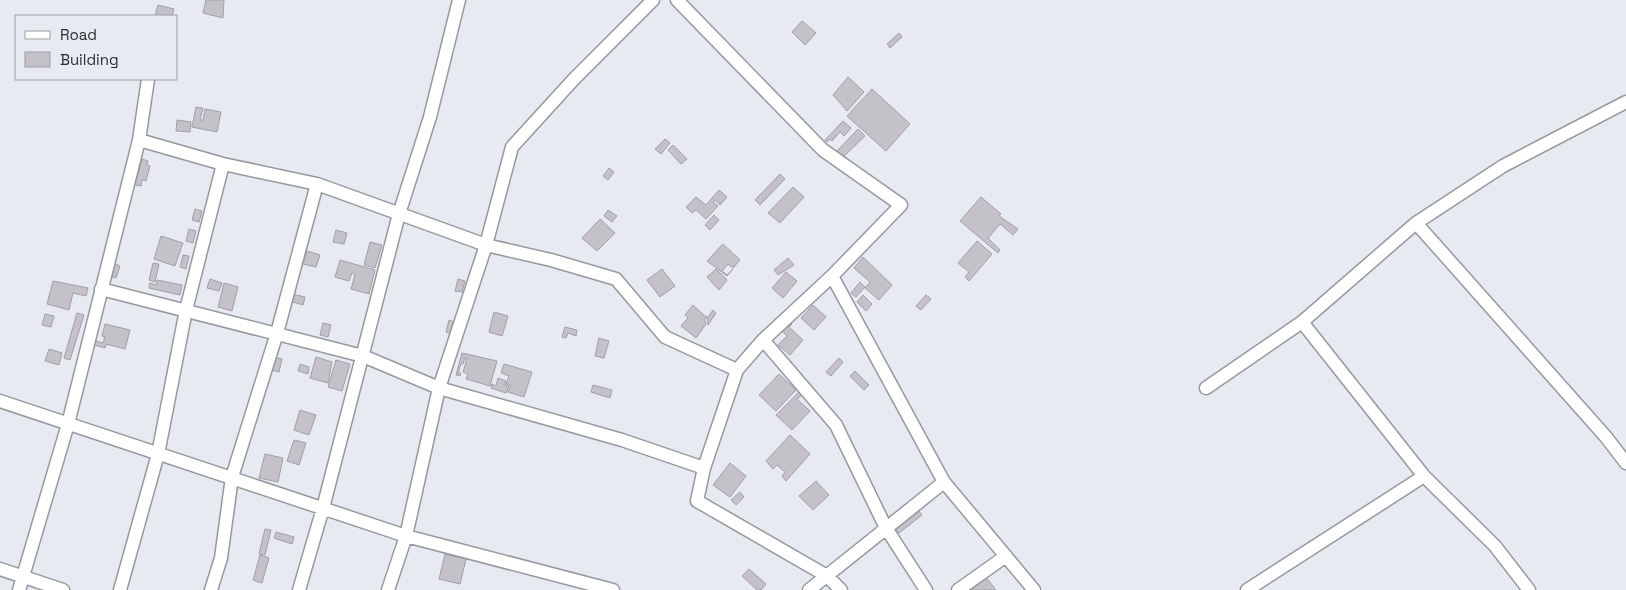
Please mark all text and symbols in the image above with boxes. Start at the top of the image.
legend [15,15,178,80]
text: Road [60,25,97,44]
text: Building [60,50,119,69]

